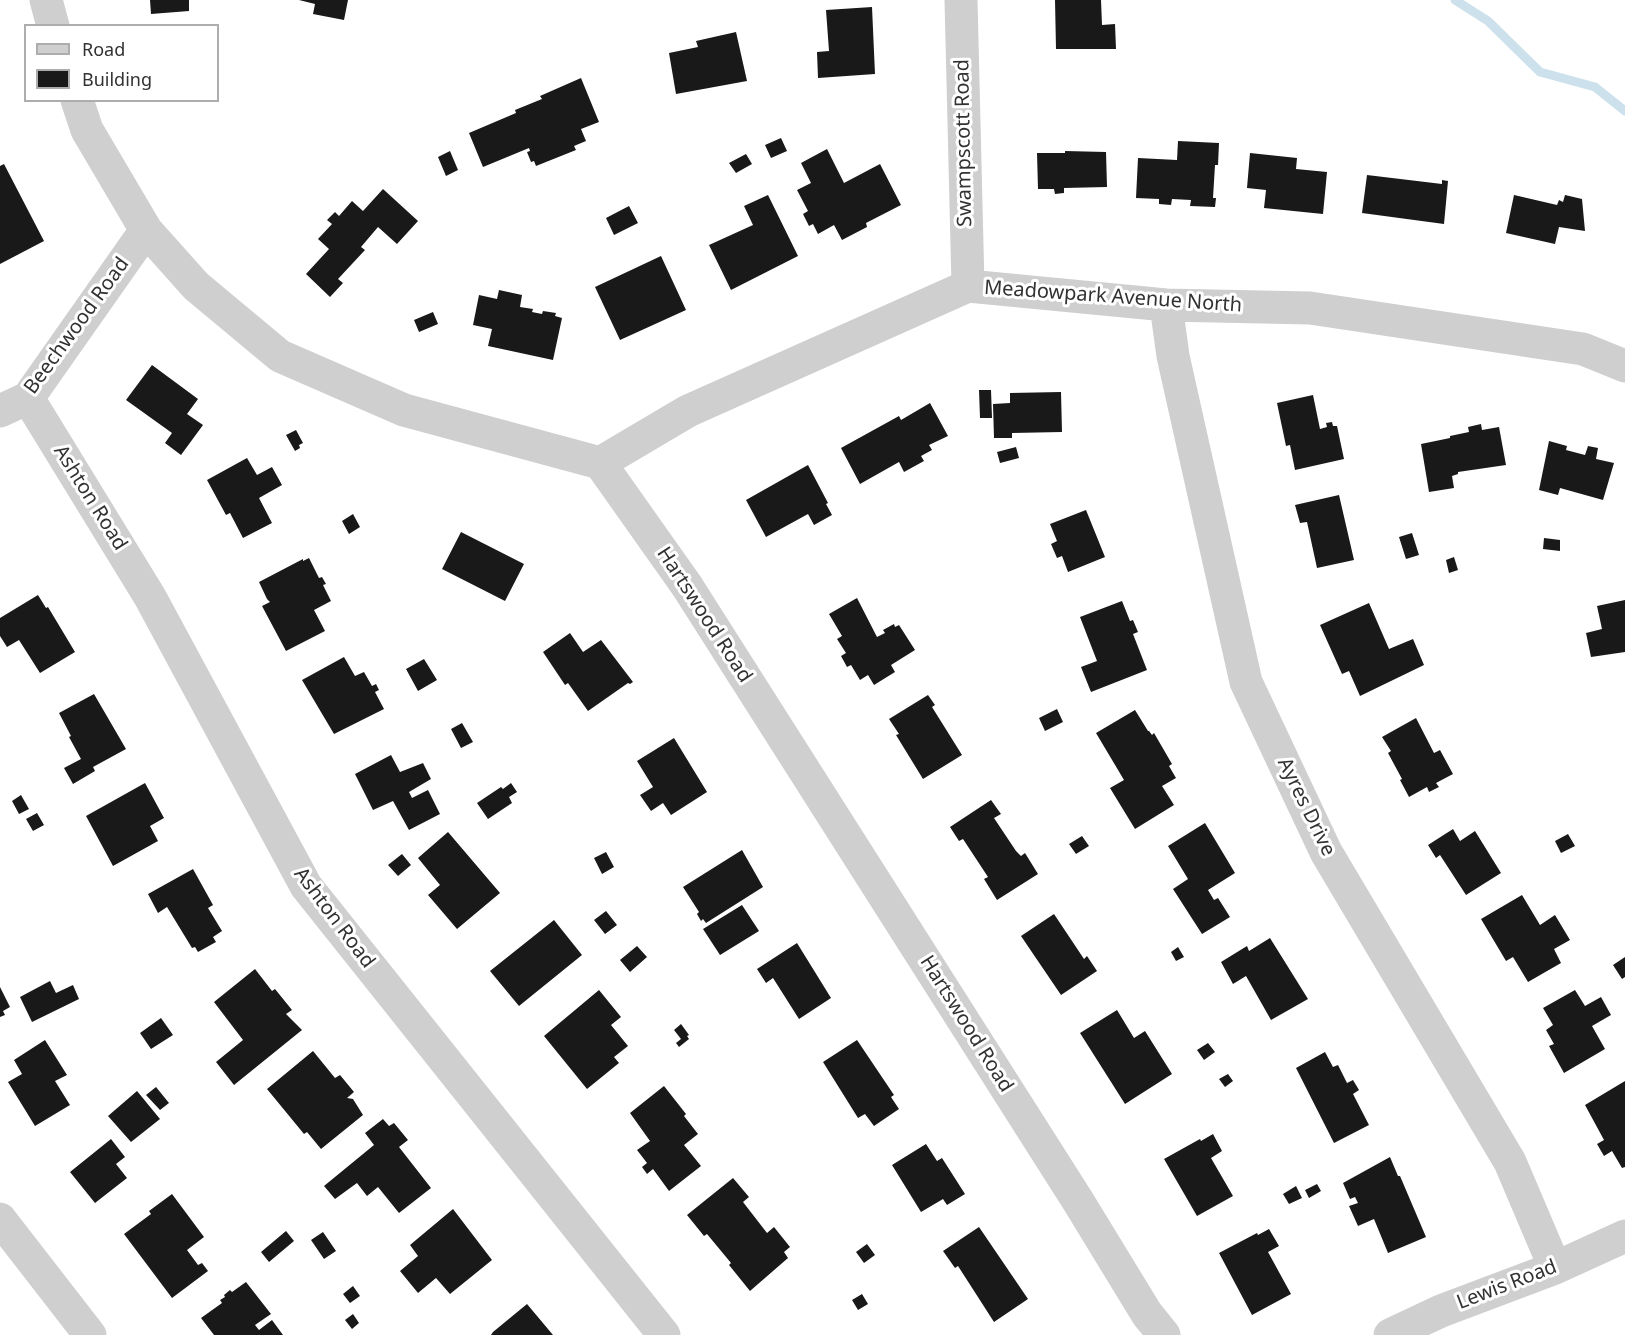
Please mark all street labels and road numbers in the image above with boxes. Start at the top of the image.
street label: Swampscott Road [951,59,977,227]
street label: Beechwood Road [19,253,135,399]
street label: Meadowpark Avenue North [983,276,1243,318]
street label: Ashton Road [48,441,132,555]
street label: Hartswood Road [651,543,757,687]
street label: Ayres Drive [1272,754,1340,860]
street label: Ashton Road [288,863,380,973]
street label: Hartswood Road [914,951,1018,1097]
street label: Lewis Road [1454,1255,1560,1315]

